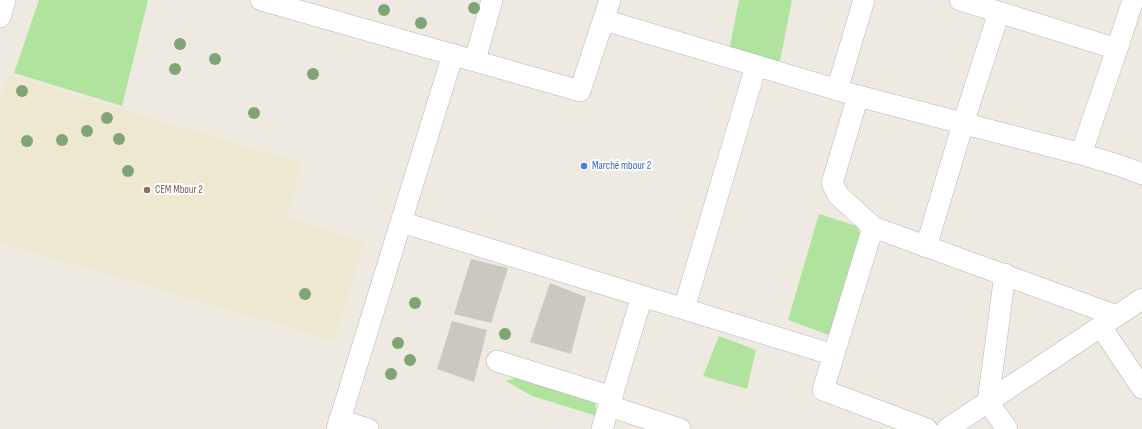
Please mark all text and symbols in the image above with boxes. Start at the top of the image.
place label: Marché mbour 2 [592,159,651,173]
marker: Marché mbour 2 [579,161,589,171]
place label: CEM Mbour 2 [155,183,203,197]
marker: CEM Mbour 2 [142,185,152,195]

